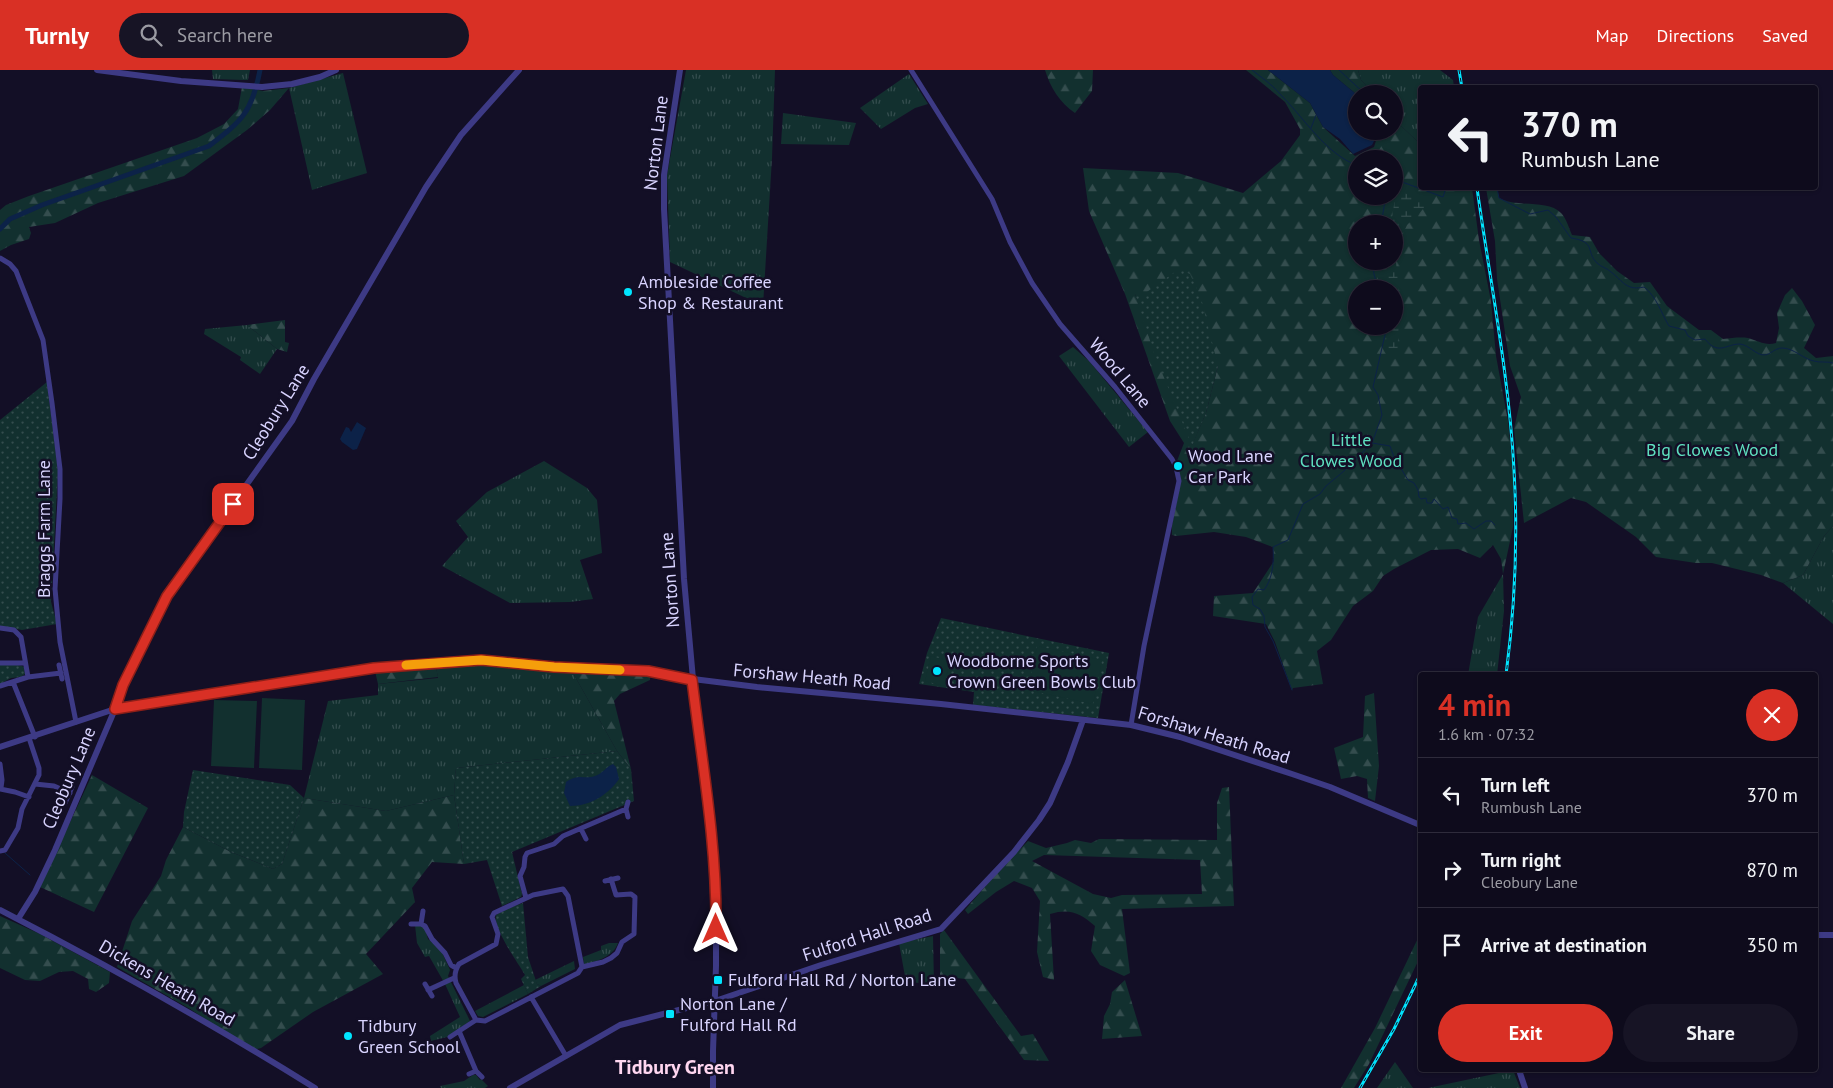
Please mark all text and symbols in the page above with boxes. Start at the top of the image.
search box [119,13,469,58]
text: Turnly [25,20,89,51]
icon: search [137,21,165,49]
text: Search here [177,23,273,47]
text: Map [1596,24,1628,47]
text: Directions [1656,24,1734,47]
text: Saved [1762,24,1808,47]
map controls [1348,85,1403,335]
button: search [1348,85,1403,140]
street label: Norton Lane [638,94,673,192]
text: 370 m [1521,101,1618,147]
icon: left [1438,105,1503,170]
text: Rumbush Lane [1521,145,1660,173]
button: layers [1348,150,1403,205]
button: + [1348,215,1403,270]
place label: Ambleside Coffee Shop & Restaurant [638,270,783,314]
button: − [1348,280,1403,335]
marker: Ambleside Coffee Shop & Restaurant [622,286,634,298]
street label: Wood Lane [1084,333,1156,413]
street label: Cleobury Lane [237,359,314,464]
park label: Little Clowes Wood [1300,428,1402,472]
park label: Big Clowes Wood [1646,438,1778,461]
place label: Wood Lane Car Park [1188,444,1273,488]
street label: Braggs Farm Lane [32,460,55,598]
marker: Wood Lane Car Park [1172,460,1184,472]
pin [212,483,254,525]
icon: arrive [219,490,247,518]
street label: Norton Lane [655,532,684,628]
place label: Woodborne Sports Crown Green Bowls Club [947,649,1136,693]
street label: Forshaw Heath Road [732,658,892,695]
marker: Woodborne Sports Crown Green Bowls Club [931,665,943,677]
text: 4 min [1438,685,1511,724]
button: close [1746,689,1798,741]
street label: Forshaw Heath Road [1135,700,1293,769]
street label: Cleobury Lane [37,723,100,833]
text: 1.6 km · 07:32 [1438,724,1535,744]
text: Turn left [1481,773,1550,797]
icon: left [1438,781,1466,809]
text: 370 m [1746,783,1798,807]
text: Rumbush Lane [1481,797,1582,817]
text: Turn right [1481,848,1561,872]
icon: right [1438,856,1466,884]
text: 870 m [1746,858,1798,882]
text: Cleobury Lane [1481,872,1578,892]
position arrow [689,902,741,954]
street label: Fulford Hall Road [799,903,934,966]
icon: arrive [1438,931,1466,959]
text: Arrive at destination [1481,933,1647,957]
text: 350 m [1746,933,1798,957]
street label: Dickens Heath Road [95,934,239,1031]
place label: Fulford Hall Rd / Norton Lane [728,968,956,991]
marker: Fulford Hall Rd / Norton Lane [712,974,724,986]
place label: Norton Lane / Fulford Hall Rd [680,992,797,1036]
button: Exit [1438,1004,1613,1062]
button: Share [1623,1004,1798,1062]
marker: Norton Lane / Fulford Hall Rd [664,1008,676,1020]
place label: Tidbury Green School [358,1014,461,1058]
marker: Tidbury Green School [342,1030,354,1042]
district label: Tidbury Green [615,1054,735,1080]

